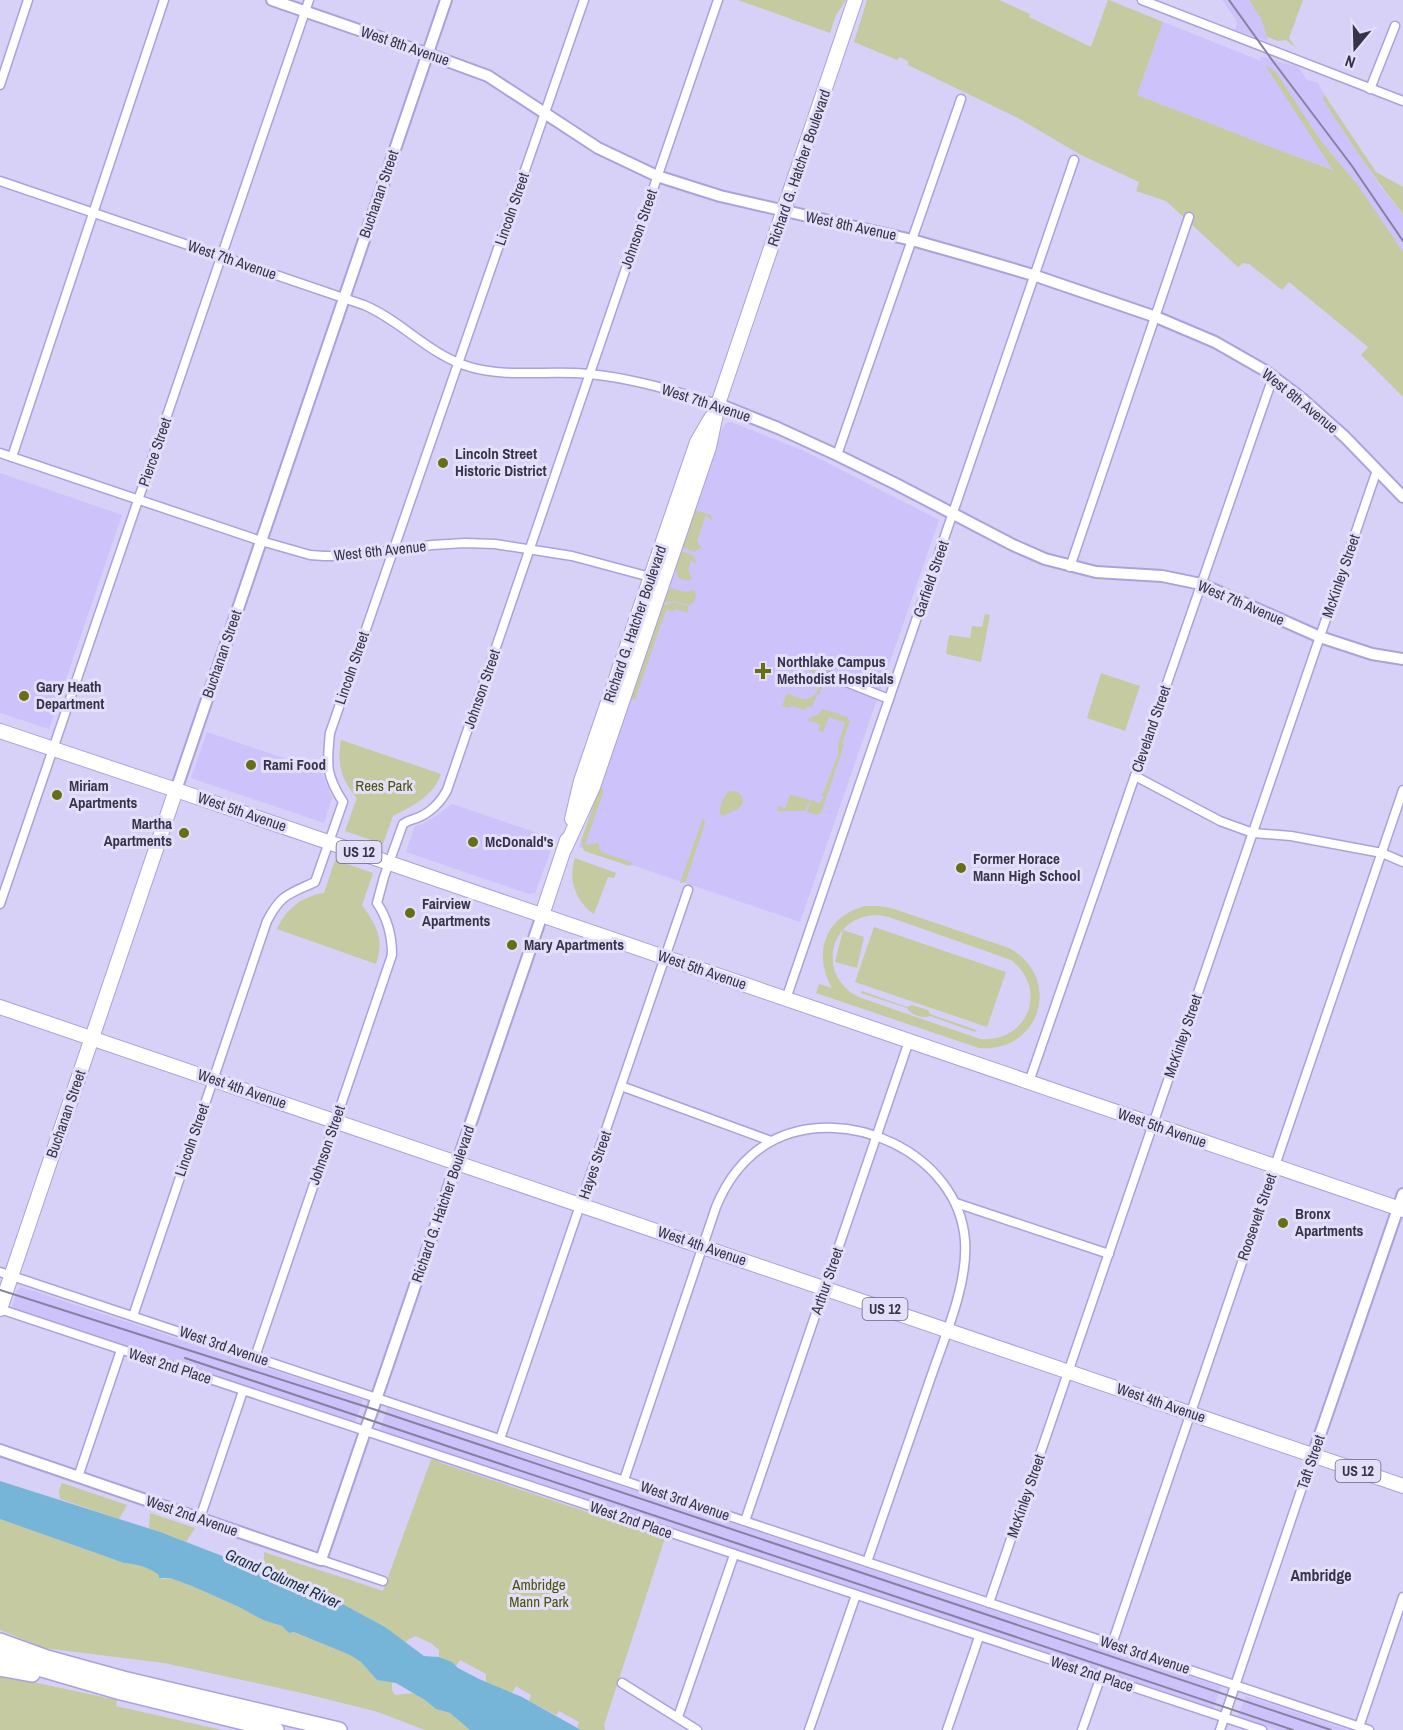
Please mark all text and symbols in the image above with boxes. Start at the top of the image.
north arrow [1325,18,1385,78]
street label: West 8th Avenue [358,21,452,71]
text: N [1342,50,1358,74]
street label: Richard G. Hatcher Boulevard [762,87,835,249]
street label: Buchanan Street [354,147,404,241]
street label: Lincoln Street [489,169,534,248]
street label: Johnson Street [615,186,662,271]
street label: West 8th Avenue [804,206,899,245]
street label: West 7th Avenue [185,235,279,285]
street label: West 8th Avenue [1258,363,1343,438]
street label: West 7th Avenue [659,378,754,427]
street label: Pierce Street [133,414,176,489]
place label: Lincoln Street Historic District [455,443,547,481]
marker: Lincoln Street Historic District [436,456,450,470]
street label: McKinley Street [1316,531,1365,620]
street label: West 6th Avenue [333,535,427,566]
street label: Garfield Street [908,537,954,620]
street label: Richard G. Hatcher Boulevard [598,543,671,705]
street label: West 7th Avenue [1194,575,1288,630]
street label: Buchanan Street [197,607,247,701]
street label: Lincoln Street [329,628,374,707]
street label: Johnson Street [458,646,505,731]
place label: Northlake Campus Methodist Hospitals [777,651,894,689]
marker: Northlake Campus Methodist Hospitals [754,662,772,680]
place label: Gary Heath Department [36,676,104,714]
street label: Cleveland Street [1126,682,1175,775]
marker: Gary Heath Department [17,689,31,703]
place label: Rami Food [263,754,326,775]
marker: Rami Food [244,758,258,772]
place label: Miriam Apartments [69,775,138,813]
park label: Rees Park [355,775,414,796]
street label: West 5th Avenue [195,787,289,837]
marker: Miriam Apartments [50,788,64,802]
place label: Martha Apartments [104,813,172,851]
marker: Martha Apartments [177,826,191,840]
place label: McDonald's [485,831,554,852]
marker: McDonald's [466,835,480,849]
road number: US 12 [336,841,382,863]
place label: Former Horace Mann High School [973,848,1080,886]
marker: Former Horace Mann High School [954,861,968,875]
place label: Fairview Apartments [422,893,491,931]
marker: Fairview Apartments [403,906,417,920]
place label: Mary Apartments [524,934,624,955]
marker: Mary Apartments [505,938,519,952]
street label: West 5th Avenue [655,945,749,995]
street label: McKinley Street [1158,991,1207,1080]
street label: West 4th Avenue [195,1064,289,1114]
street label: Buchanan Street [41,1067,91,1161]
street label: Lincoln Street [169,1100,214,1179]
street label: Johnson Street [303,1102,350,1187]
street label: West 5th Avenue [1115,1103,1209,1153]
street label: Richard G. Hatcher Boulevard [406,1123,479,1285]
street label: Hayes Street [573,1127,616,1202]
street label: Roosevelt Street [1232,1170,1281,1263]
place label: Bronx Apartments [1295,1203,1364,1241]
marker: Bronx Apartments [1276,1216,1290,1230]
street label: West 4th Avenue [655,1221,749,1271]
street label: Arthur Street [805,1244,848,1318]
road number: US 12 [862,1298,908,1320]
street label: West 3rd Avenue [177,1320,272,1371]
street label: West 2nd Place [126,1342,214,1389]
street label: West 4th Avenue [1114,1378,1208,1428]
street label: Taft Street [1291,1431,1330,1492]
street label: McKinley Street [1001,1451,1050,1540]
road number: US 12 [1336,1460,1380,1482]
street label: West 3rd Avenue [638,1475,733,1526]
street label: West 2nd Avenue [143,1490,241,1541]
street label: West 2nd Place [587,1496,675,1543]
water label: Grand Calumet River [222,1543,345,1614]
district label: Ambridge [1290,1564,1352,1586]
park label: Ambridge Mann Park [509,1574,570,1612]
street label: West 3rd Avenue [1098,1630,1193,1679]
street label: West 2nd Place [1048,1650,1136,1697]

